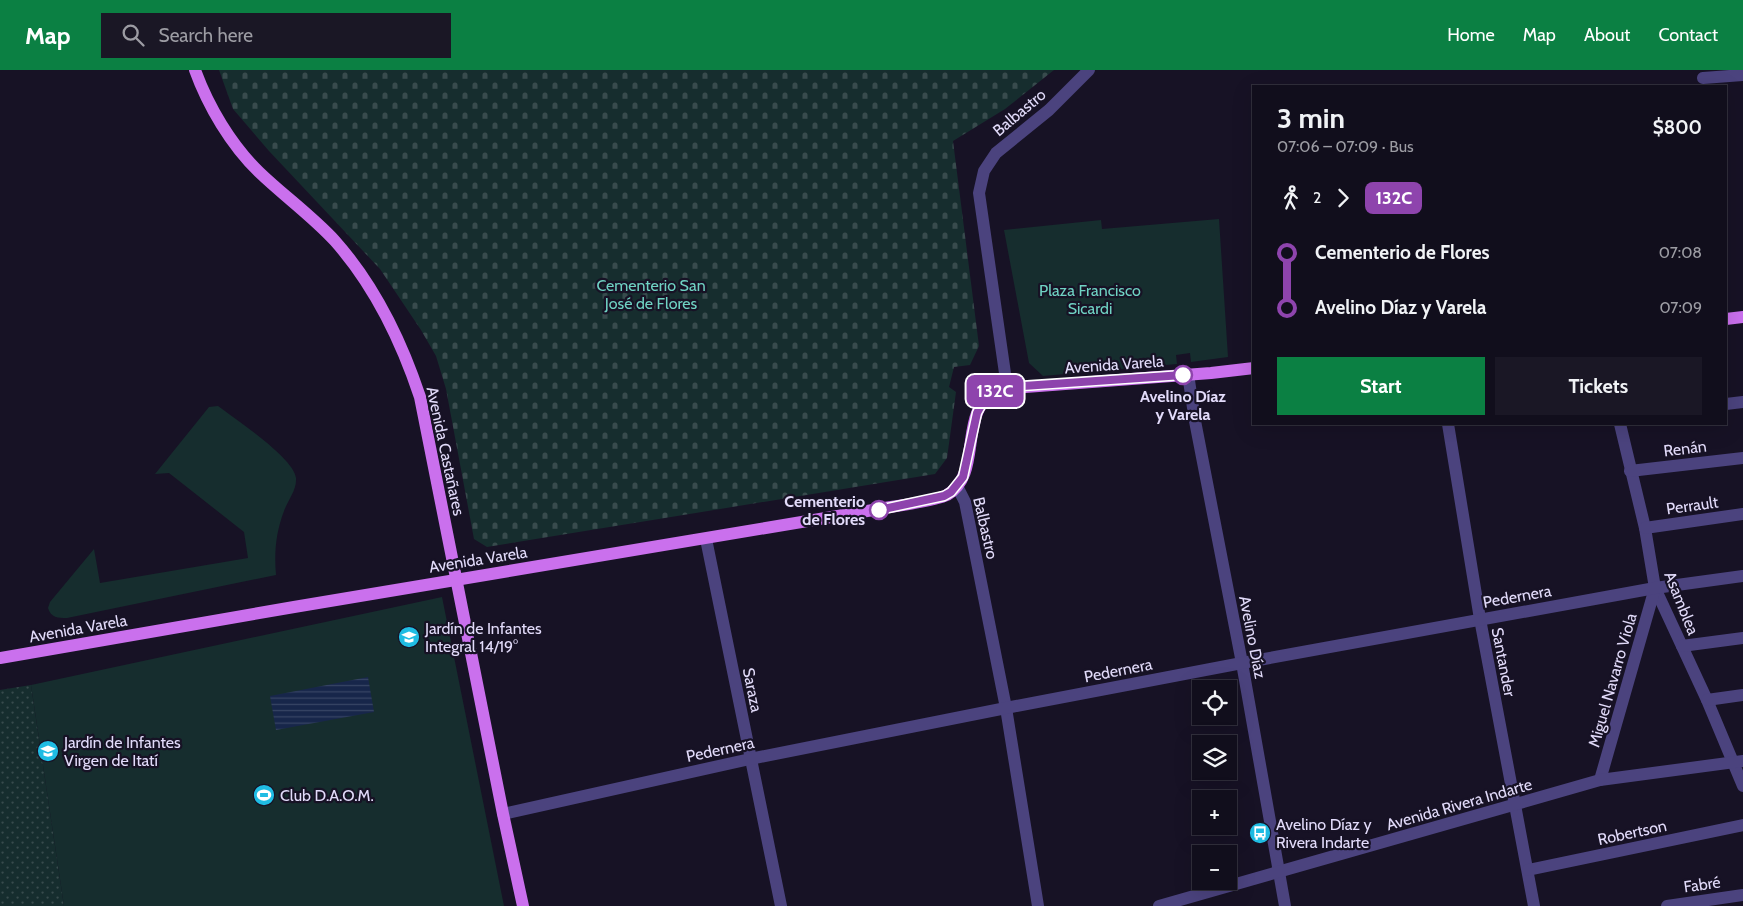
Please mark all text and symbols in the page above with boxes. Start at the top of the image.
search box [101,13,451,58]
text: Map [25,21,71,50]
icon: search [119,21,147,49]
text: Search here [159,24,253,47]
text: Home [1447,24,1495,46]
text: Map [1523,24,1556,46]
text: About [1584,24,1630,46]
text: Contact [1658,24,1718,46]
street label: Balbastro [989,85,1050,140]
text: 3 min [1277,101,1345,135]
text: $800 [1653,116,1702,139]
text: 07:06 – 07:09 · Bus [1277,137,1414,156]
icon: walk [1277,184,1305,212]
icon: forward [1329,184,1357,212]
text: 132C [1375,187,1412,209]
text: 2 [1313,188,1321,207]
text: Cementerio de Flores [1315,241,1490,264]
text: 07:08 [1659,243,1702,262]
park label: Cementerio San José de Flores [596,276,706,313]
park label: Plaza Francisco Sicardi [1039,281,1141,318]
text: Avelino Díaz y Varela [1315,296,1486,319]
text: 07:09 [1659,298,1702,317]
street label: Avenida Varela [1064,352,1164,377]
button: Start [1277,357,1485,415]
button: Tickets [1495,357,1702,415]
marker: Avelino Díaz y Varela [1173,365,1193,385]
line badge: 132C [960,375,1030,407]
text: 132C [977,380,1013,402]
street label: Avenida Castañares [423,385,469,518]
place label: Avelino Díaz y Varela [1140,387,1226,424]
street label: Renán [1663,436,1708,461]
place label: Cementerio de Flores [784,492,865,529]
street label: Perrault [1665,492,1720,519]
street label: Balbastro [969,495,1002,561]
marker: Cementerio de Flores [869,500,889,520]
street label: Avenida Varela [428,542,529,577]
street label: Asamblea [1660,569,1703,638]
street label: Pedernera [1481,581,1553,612]
street label: Avelino Díaz [1235,594,1270,681]
street label: Avenida Varela [28,610,129,646]
street label: Miguel Navarro Viola [1584,611,1641,749]
place label: Jardín de Infantes Integral 14/19° [424,619,542,656]
school or university icon: Jardín de Infantes Integral 14/19° [397,625,421,649]
street label: Santander [1488,626,1520,699]
street label: Pedernera [1082,655,1154,686]
street label: Saraza [739,666,766,714]
map controls [1192,680,1237,890]
button: locate [1192,680,1237,725]
place label: Jardín de Infantes Virgen de Itatí [63,733,181,770]
street label: Pedernera [684,733,756,766]
button: layers [1192,735,1237,780]
school or university icon: Jardín de Infantes Virgen de Itatí [36,739,60,763]
street label: Avenida Rivera Indarte [1384,775,1534,834]
sports icon: Club D.A.O.M. [252,783,276,807]
place label: Club D.A.O.M. [280,786,374,805]
button: + [1192,790,1237,835]
place label: Avelino Díaz y Rivera Indarte [1276,815,1372,852]
street label: Robertson [1596,816,1668,849]
bus stop icon: Avelino Díaz y Rivera Indarte [1248,821,1272,845]
button: − [1192,845,1237,890]
street label: Fabré [1682,873,1722,896]

